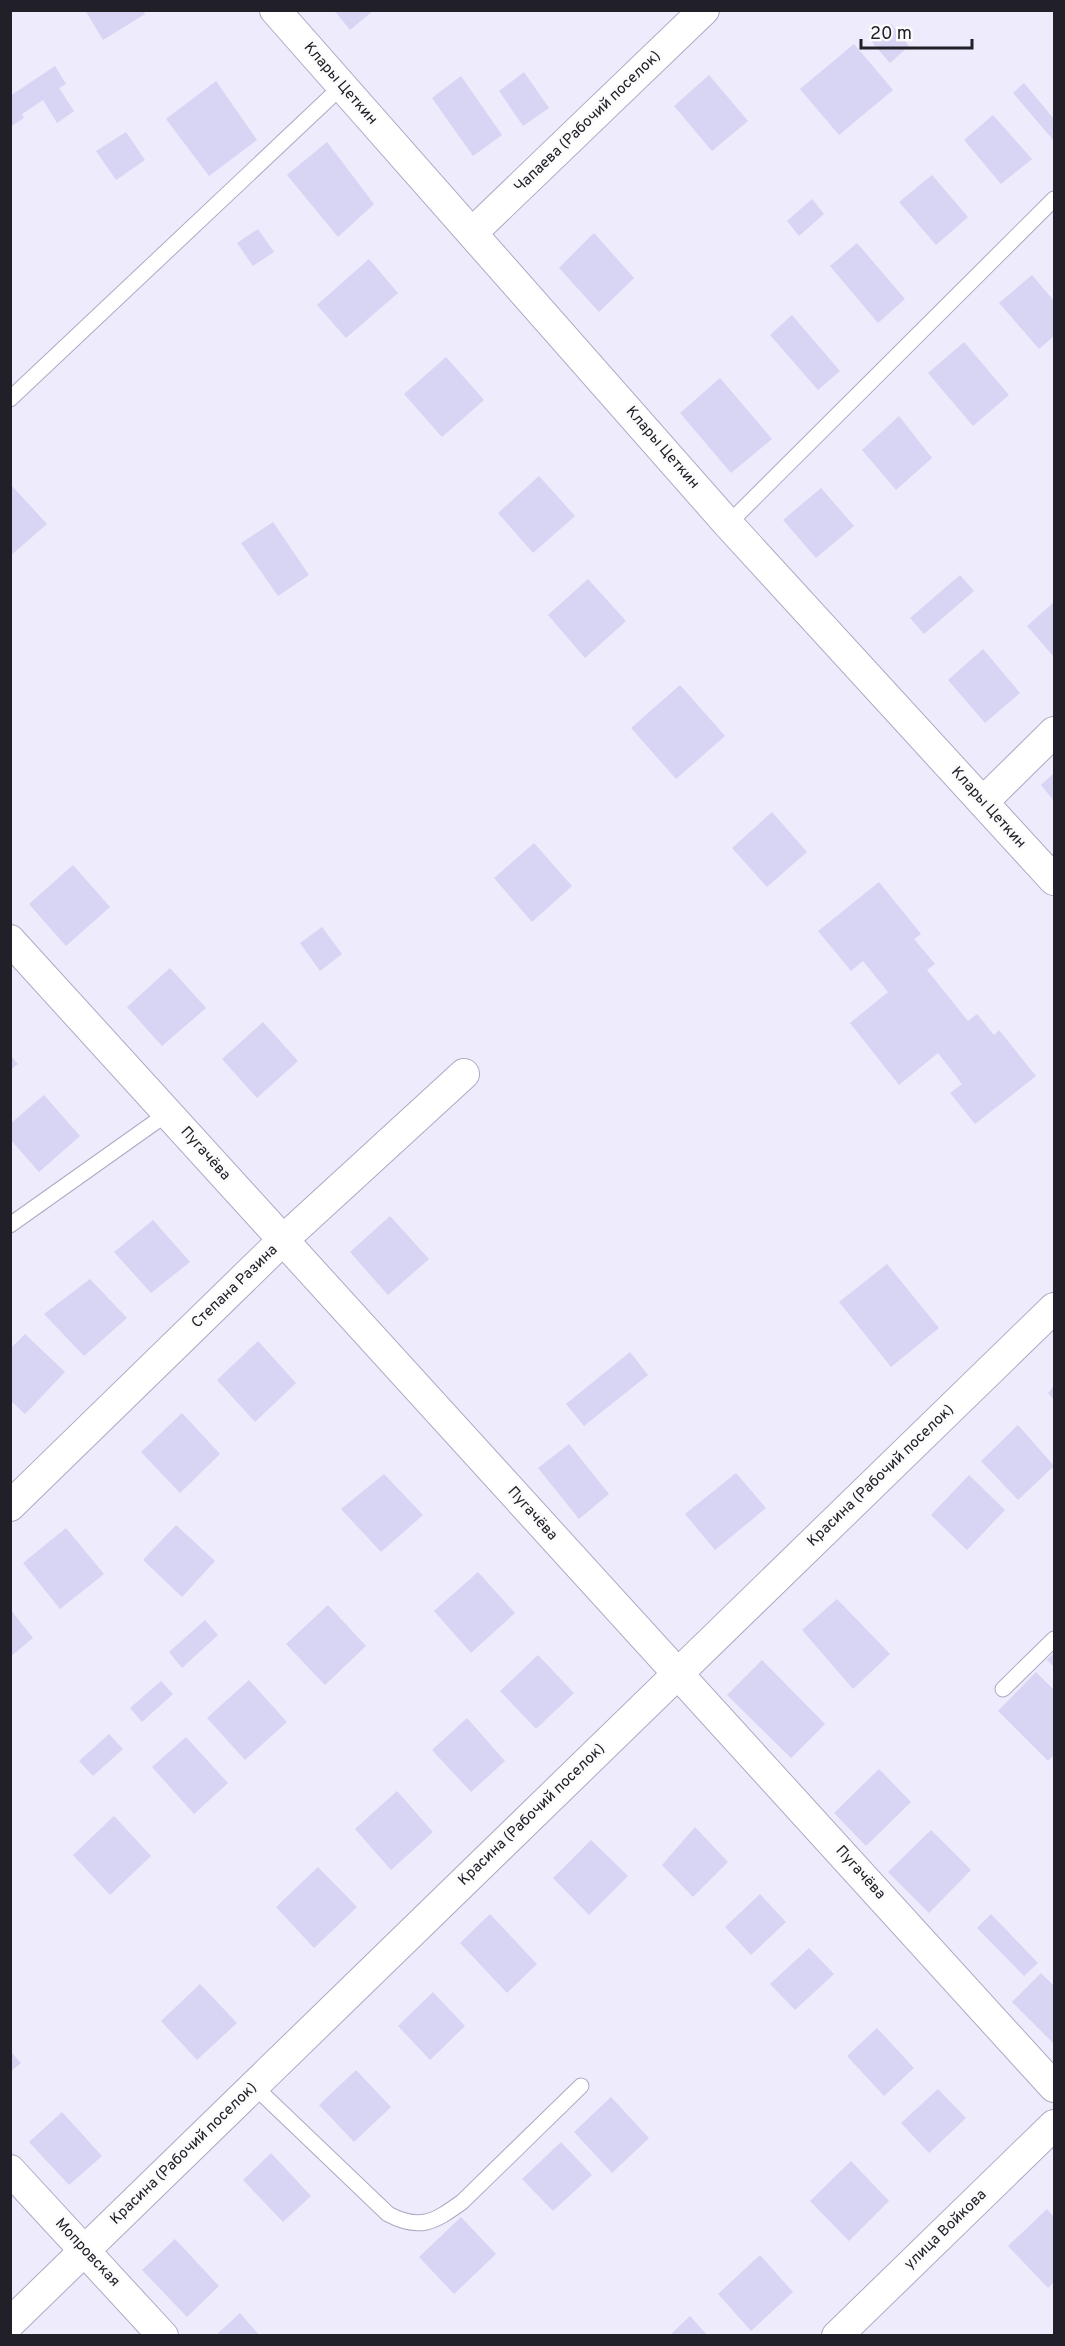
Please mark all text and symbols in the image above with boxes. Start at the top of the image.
scale bar [861,12,972,50]
text: 20 m [870,23,912,46]
street label: Клары Цеткин [299,39,381,129]
street label: Чапаева (Рабочий поселок) [511,47,665,197]
street label: Клары Цеткин [621,403,703,493]
street label: Клары Цеткин [946,763,1030,853]
street label: Пугачёва [176,1123,234,1185]
street label: Степана Разина [188,1241,282,1333]
street label: Красина (Рабочий поселок) [804,1401,958,1551]
street label: Пугачёва [503,1483,561,1545]
street label: Красина (Рабочий поселок) [455,1740,609,1890]
street label: Пугачёва [831,1842,889,1904]
street label: Красина (Рабочий поселок) [107,2079,261,2229]
street label: улица Войкова [901,2186,991,2274]
street label: Мопровская [50,2215,124,2291]

